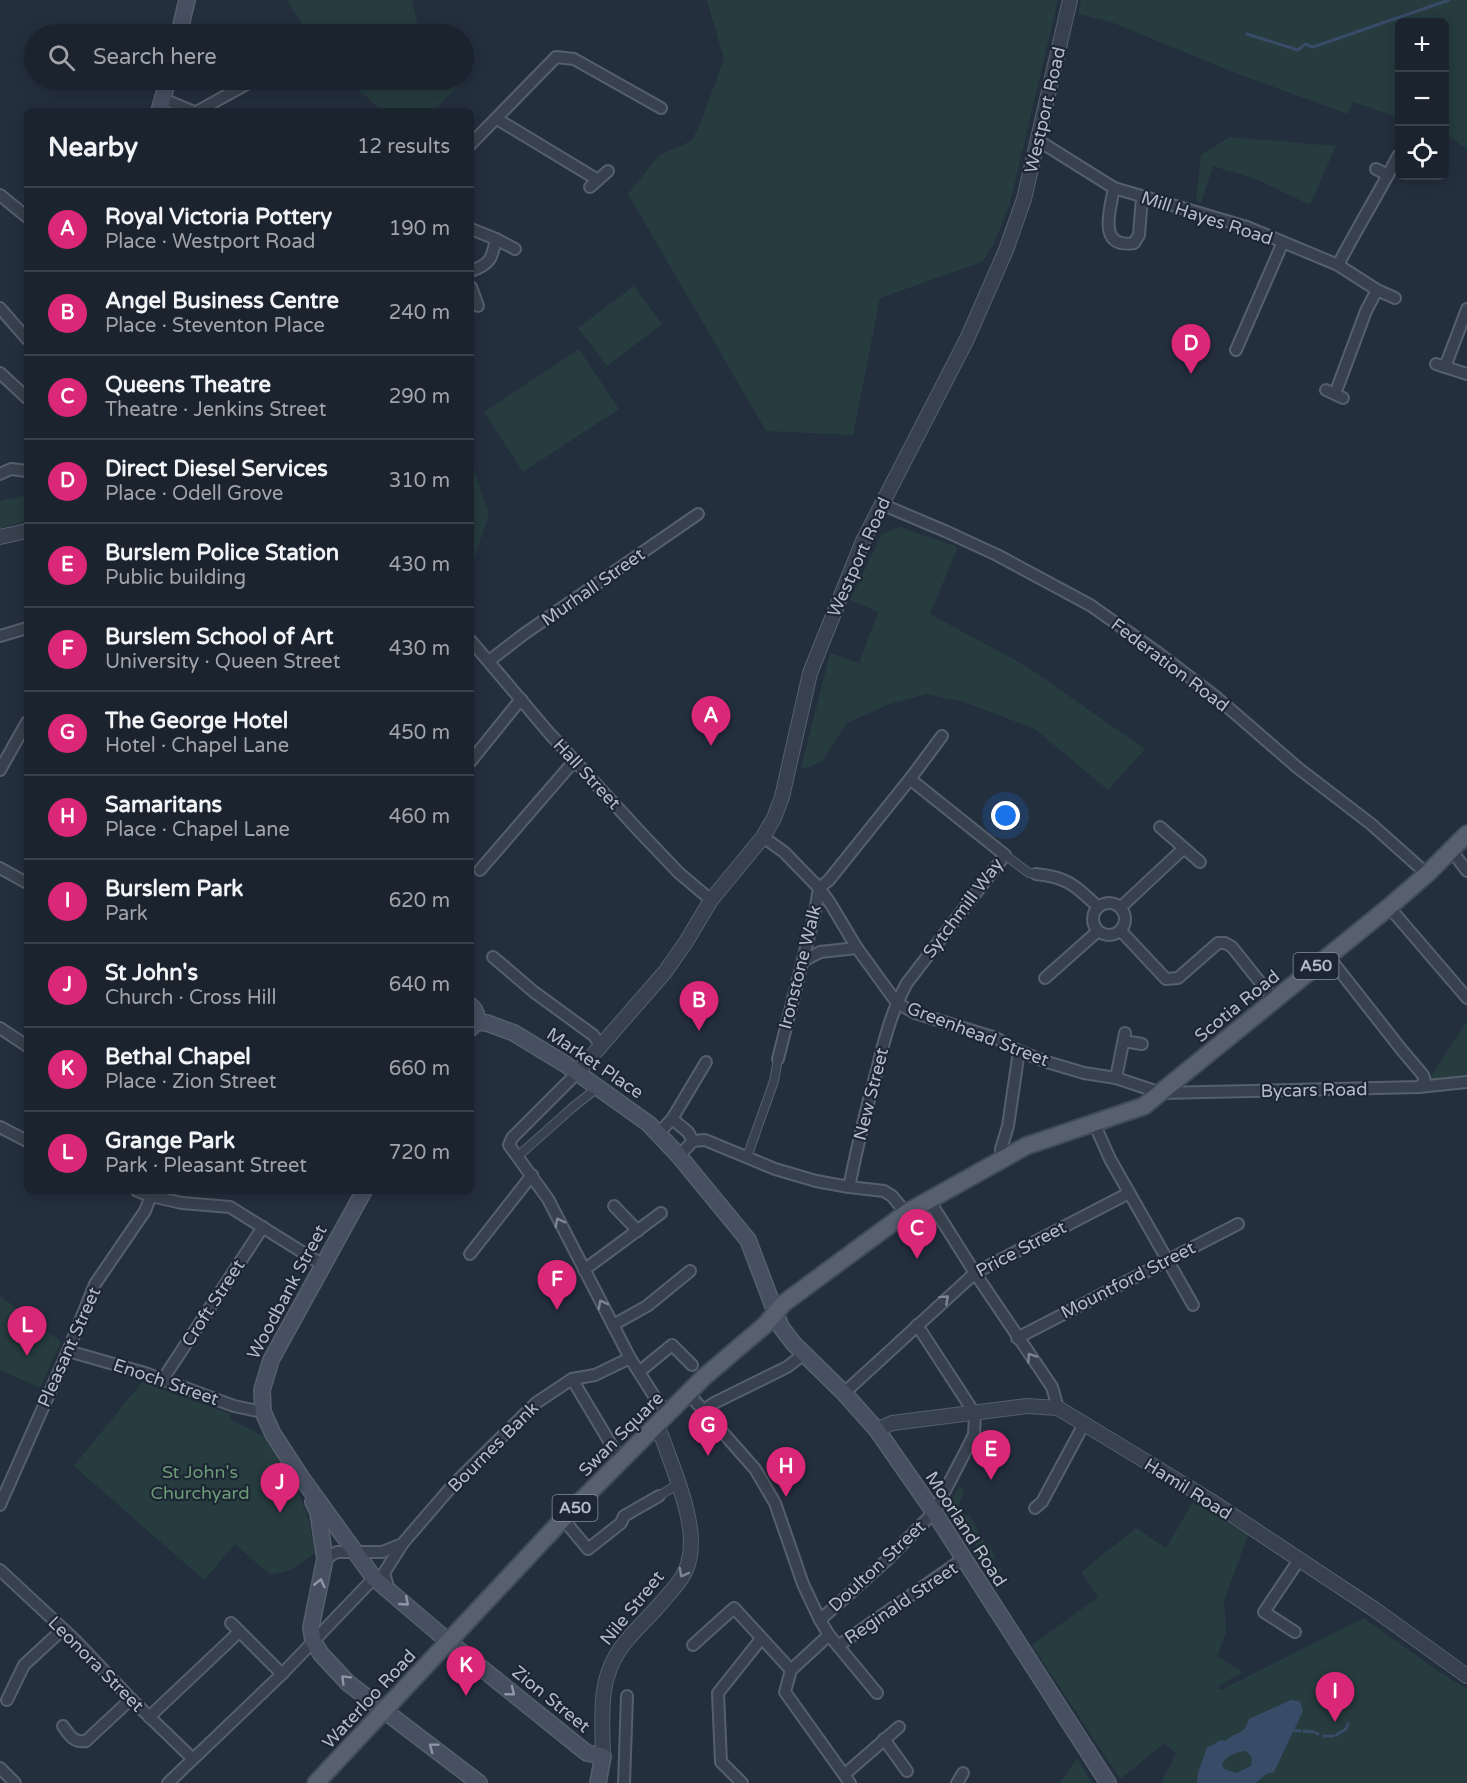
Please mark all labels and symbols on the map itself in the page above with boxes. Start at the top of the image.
street label: Westport Road [1020,45,1070,175]
street label: Mill Hayes Road [1138,186,1276,250]
pin: D [1172,324,1210,374]
street label: Westport Road [823,494,895,620]
street label: Murhall Street [537,543,649,631]
street label: Federation Road [1107,614,1233,716]
pin: A [692,696,730,746]
street label: Hall Street [549,734,625,814]
your location [991,801,1020,830]
street label: Sytchmill Way [918,853,1008,962]
street label: Ironstone Walk [774,902,826,1032]
road number: A50 [1294,953,1338,979]
street label: Scotia Road [1190,965,1284,1047]
pin: B [680,982,718,1031]
street label: Greenhead Street [904,997,1052,1071]
street label: Market Place [542,1023,648,1103]
street label: New Street [849,1045,893,1143]
street label: Bycars Road [1260,1078,1368,1102]
pin: C [898,1210,936,1259]
street label: Price Street [972,1216,1070,1282]
one-way arrow [555,1218,567,1229]
street label: Woodbank Street [242,1221,332,1363]
street label: Mountford Street [1057,1237,1199,1323]
street label: Croft Street [177,1255,249,1351]
pin: F [538,1260,576,1310]
street label: Pleasant Street [33,1283,105,1411]
one-way arrow [939,1295,949,1306]
one-way arrow [598,1299,609,1310]
pin: L [8,1306,46,1356]
one-way arrow [1027,1353,1038,1364]
street label: Enoch Street [110,1354,222,1410]
street label: Swan Square [574,1387,668,1481]
street label: Bournes Bank [443,1397,543,1497]
pin: G [688,1406,728,1456]
pin: E [972,1430,1010,1480]
pin: H [766,1448,806,1497]
street label: Hamil Road [1140,1453,1236,1525]
park label: St John's Churchyard [150,1461,250,1504]
pin: J [260,1464,300,1513]
street label: Moorland Road [921,1467,1011,1591]
road number: A50 [552,1495,598,1521]
street label: Doulton Street [824,1515,930,1616]
street label: Reginald Street [840,1557,962,1649]
street label: Nile Street [595,1566,669,1650]
one-way arrow [679,1567,690,1578]
one-way arrow [312,1579,325,1589]
one-way arrow [398,1595,409,1606]
street label: Leonora Street [43,1611,149,1717]
street label: Waterloo Road [317,1645,421,1753]
pin: K [446,1646,486,1696]
street label: Zion Street [508,1661,595,1737]
pin: I [1316,1672,1354,1722]
one-way arrow [341,1675,352,1686]
one-way arrow [504,1685,515,1696]
one-way arrow [428,1743,439,1754]

